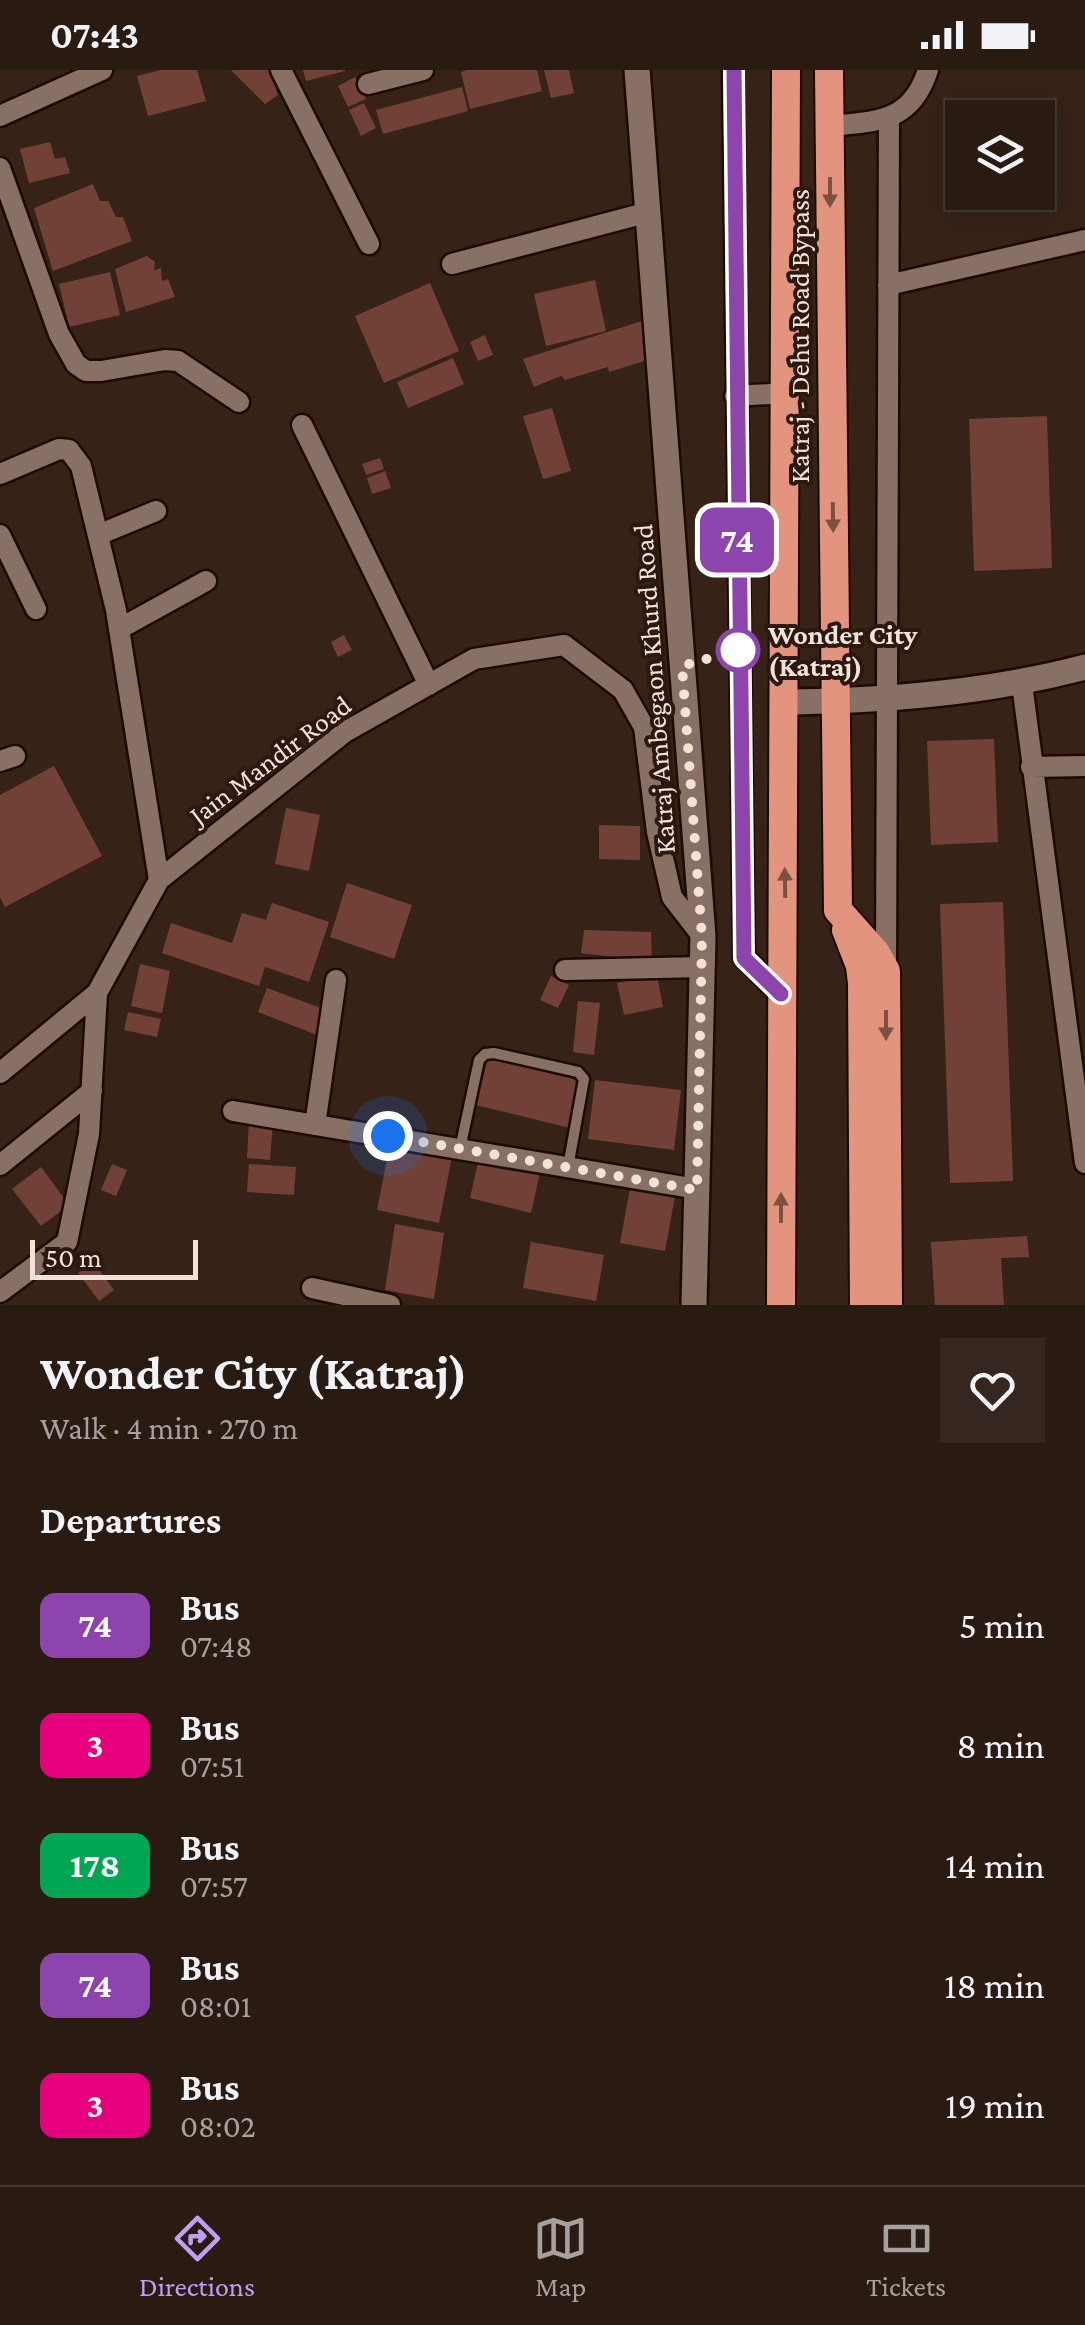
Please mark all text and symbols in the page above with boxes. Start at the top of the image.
text: 07:43 [50,14,139,56]
map controls [945,100,1055,210]
button: layers [945,100,1055,210]
one-way arrow [822,177,838,209]
street label: Katraj - Dehu Road Bypass [784,189,815,483]
one-way arrow [825,502,841,534]
line badge: 74 [692,508,782,572]
text: 74 [720,521,754,560]
street label: Katraj Ambegaon Khurd Road [627,523,681,855]
place label: Wonder City (Katraj) [767,619,918,683]
marker: Wonder City (Katraj) [717,629,759,671]
street label: Jain Mandir Road [181,689,357,833]
one-way arrow [777,866,793,898]
one-way arrow [878,1010,894,1042]
your location [363,1111,413,1161]
one-way arrow [773,1191,789,1223]
scale bar [30,1235,198,1280]
text: 50 m [45,1242,102,1273]
button: heart [940,1338,1045,1443]
text: Wonder City (Katraj) [40,1346,468,1399]
text: Walk · 4 min · 270 m [40,1410,298,1446]
text: Departures [40,1499,221,1541]
text: Bus [180,1586,239,1628]
text: 5 min [959,1604,1045,1646]
text: 74 [78,1606,112,1645]
text: 07:48 [180,1628,252,1664]
text: Bus [180,1706,239,1748]
text: 8 min [957,1724,1045,1766]
text: 3 [86,1726,104,1765]
text: 07:51 [180,1748,244,1784]
text: Bus [180,1826,239,1868]
text: 14 min [945,1844,1045,1886]
text: 178 [70,1846,120,1885]
text: 07:57 [180,1868,248,1904]
text: Bus [180,1946,239,1988]
text: 18 min [944,1964,1045,2006]
text: 74 [78,1966,112,2005]
text: 08:01 [180,1988,251,2024]
text: Bus [180,2066,239,2108]
text: 19 min [945,2084,1045,2126]
text: 3 [86,2086,104,2125]
text: 08:02 [180,2108,256,2144]
tab: Directions [139,2211,255,2302]
tab: Map [533,2211,588,2302]
tab: Tickets [866,2211,946,2302]

